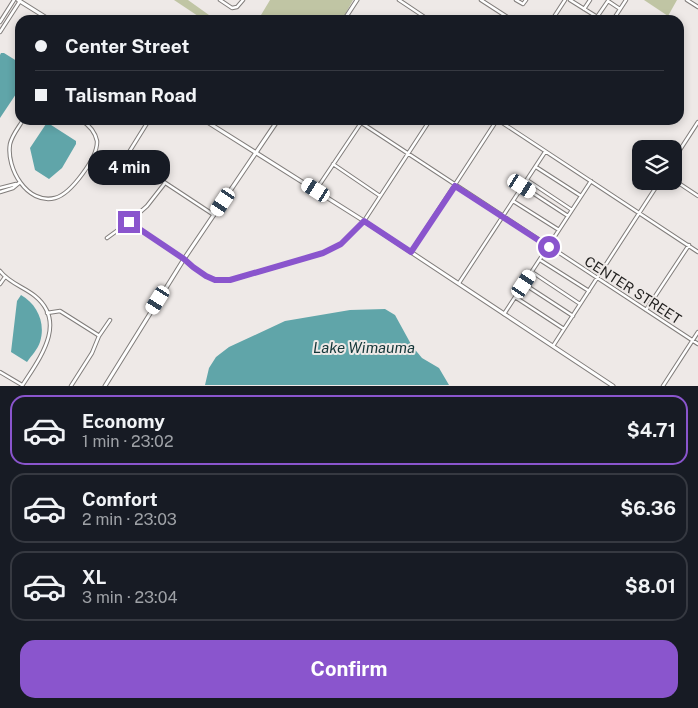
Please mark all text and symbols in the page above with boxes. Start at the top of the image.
text: Center Street [65,35,189,57]
text: Talisman Road [65,84,197,106]
map controls [632,140,682,190]
button: layers [632,140,682,190]
callout: 4 min [88,150,170,184]
text: 4 min [108,158,150,177]
car [505,172,538,200]
car [299,176,332,204]
car [208,185,237,219]
route end [118,211,140,233]
route start [538,236,560,258]
street label: CENTER STREET [582,253,684,327]
car [509,267,538,301]
car [143,283,172,317]
water label: Lake Wimauma [313,339,415,356]
icon: car [22,408,67,453]
text: Economy [82,410,165,432]
text: $4.71 [627,419,676,441]
text: 1 min · 23:02 [82,432,173,451]
icon: car [22,486,67,531]
text: Comfort [82,488,158,510]
text: $6.36 [620,497,676,519]
text: 2 min · 23:03 [82,510,177,529]
icon: car [22,564,67,609]
text: XL [82,566,107,588]
text: $8.01 [625,575,676,597]
text: 3 min · 23:04 [82,588,178,607]
button: Confirm [20,640,678,698]

